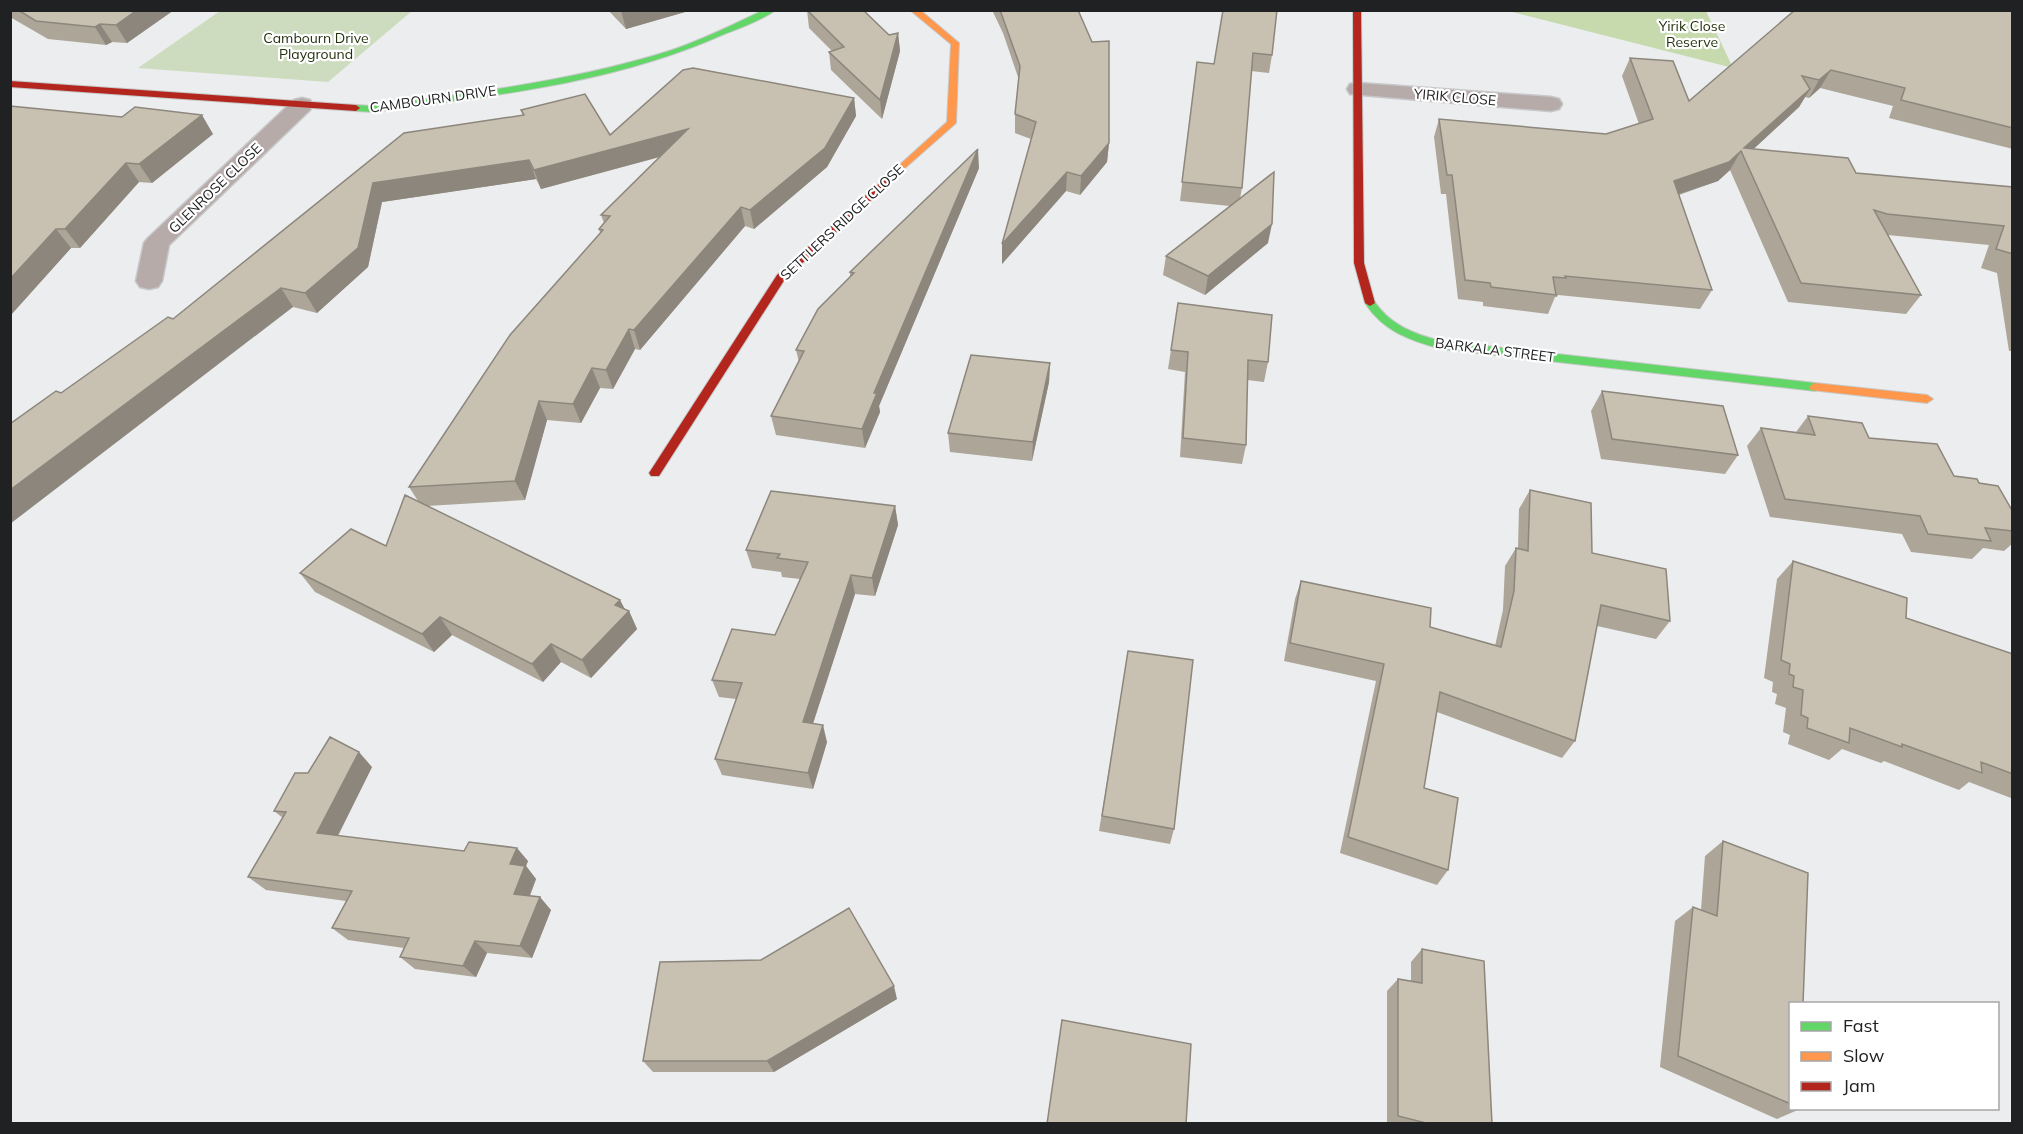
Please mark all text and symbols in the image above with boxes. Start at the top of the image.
park label: Yirik Close Reserve [1658,17,1725,51]
park label: Cambourn Drive Playground [263,29,369,63]
street label: CAMBOURN DRIVE [368,81,498,117]
street label: YIRIK CLOSE [1412,84,1497,110]
street label: GLENROSE CLOSE [165,139,265,237]
street label: SETTLERS RIDGE CLOSE [777,160,907,284]
street label: BARKALA STREET [1434,334,1557,366]
legend [1789,1002,1999,1110]
text: Fast [1843,1014,1879,1037]
text: Slow [1843,1044,1885,1067]
text: Jam [1843,1074,1876,1097]

